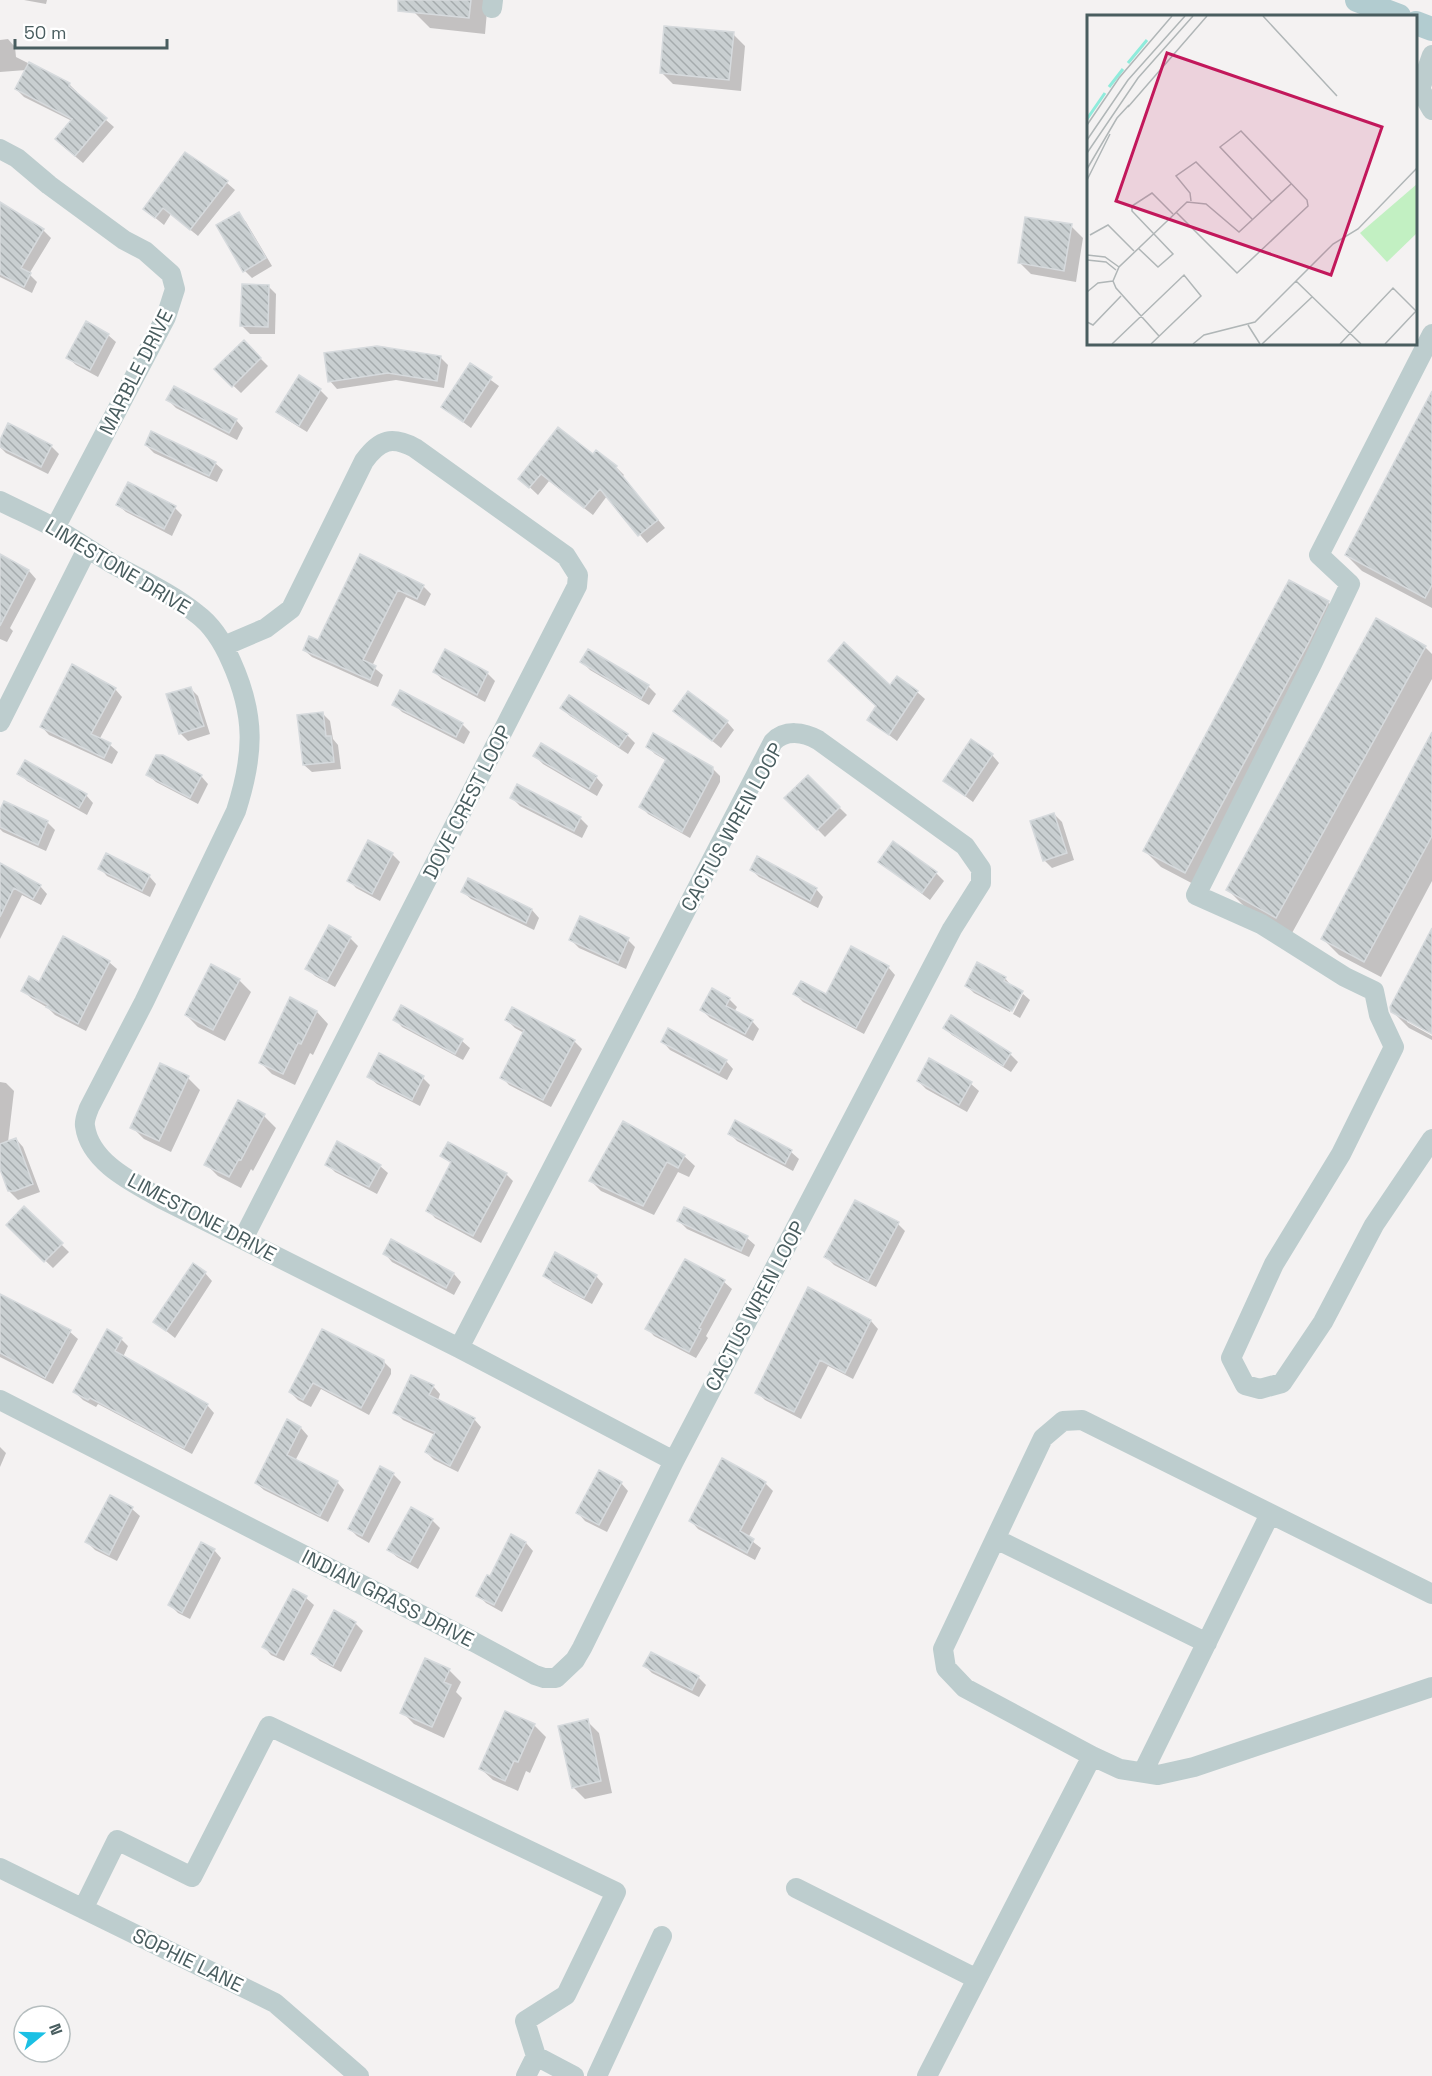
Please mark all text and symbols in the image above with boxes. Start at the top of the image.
scale bar [15,12,166,50]
inset map [1087,15,1417,345]
text: 50 m [24,21,66,44]
street label: MARBLE DRIVE [93,305,179,439]
street label: LIMESTONE DRIVE [41,513,195,621]
street label: DOVE CREST LOOP [417,721,517,883]
street label: CACTUS WREN LOOP [675,738,789,916]
street label: LIMESTONE DRIVE [123,1167,281,1267]
street label: CACTUS WREN LOOP [699,1216,811,1396]
street label: INDIAN GRASS DRIVE [298,1543,478,1653]
street label: SOPHIE LANE [128,1922,248,1998]
north arrow [12,2004,72,2064]
text: N [44,2021,67,2038]

